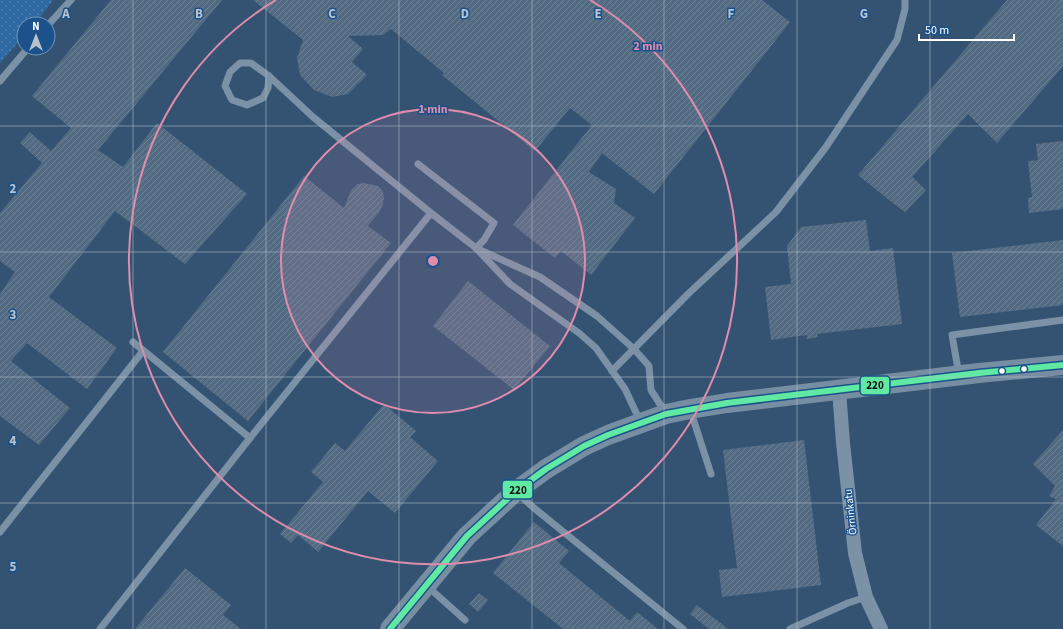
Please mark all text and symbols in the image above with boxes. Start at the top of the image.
text: A [61,5,70,23]
text: B [195,5,203,23]
text: C [328,5,336,23]
text: D [461,5,469,23]
text: E [594,5,602,23]
text: F [728,5,735,23]
text: G [860,5,868,23]
north arrow [16,16,56,56]
scale bar [919,16,1014,42]
text: N [32,19,40,34]
text: 50 m [925,22,949,39]
text: 2 min [633,38,663,55]
text: 1 min [418,101,448,118]
text: 2 [10,180,17,198]
centre of rings [426,254,440,268]
text: 3 [10,306,17,324]
unlabelled marker [1019,364,1029,374]
unlabelled marker [997,366,1007,376]
line badge: 220 [860,376,890,395]
text: 220 [866,378,884,393]
text: 4 [10,432,17,450]
line badge: 220 [502,480,533,499]
text: 220 [509,483,527,498]
street label: Örninkatu [841,488,860,536]
text: 5 [10,558,17,576]

